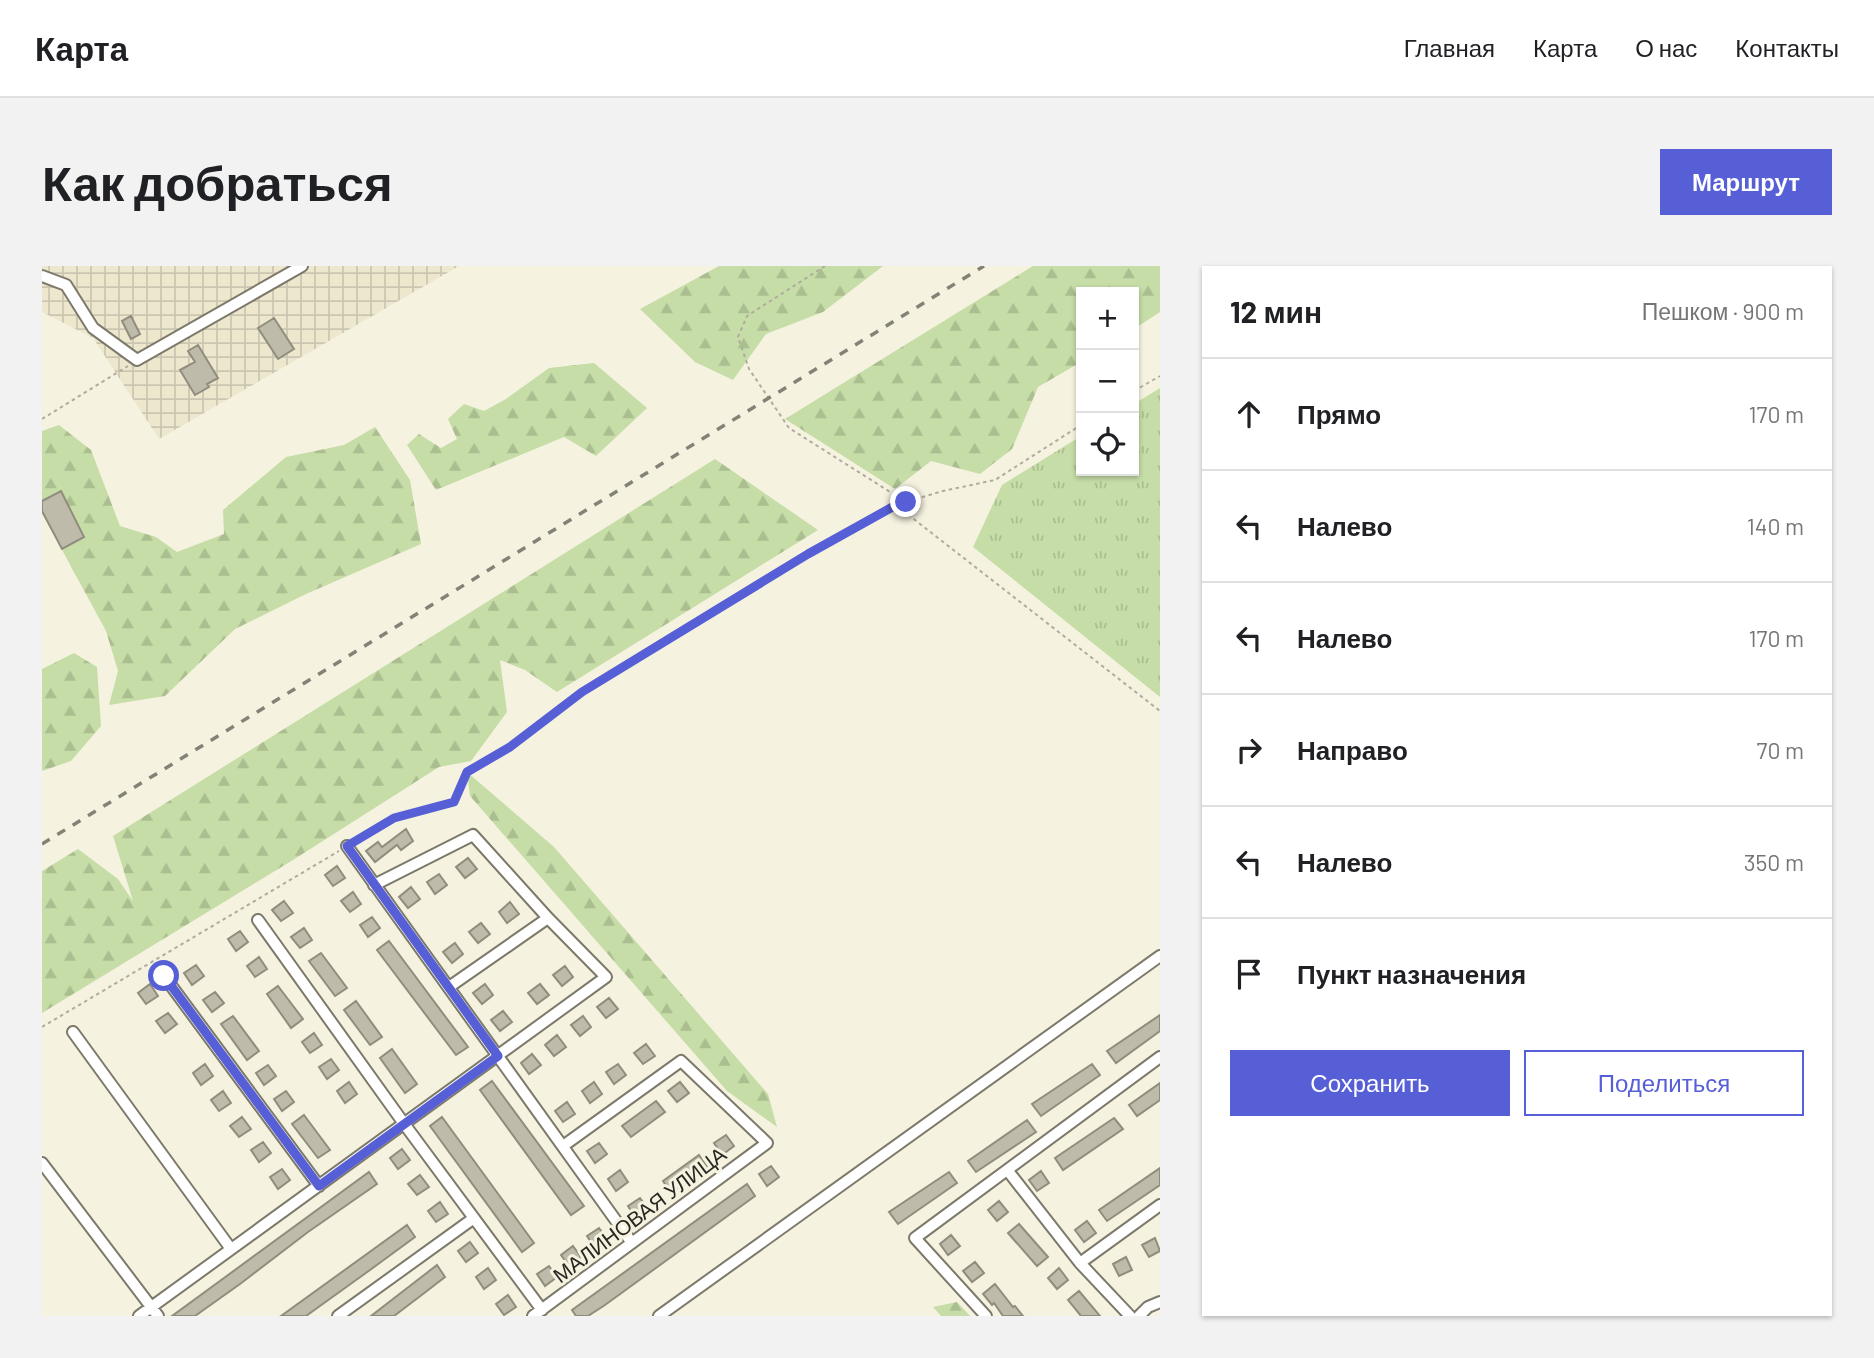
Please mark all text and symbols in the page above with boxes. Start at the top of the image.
text: Карта [35,28,128,68]
text: Главная [1404,33,1495,62]
text: Карта [1533,33,1597,62]
text: О нас [1635,33,1697,62]
text: Контакты [1735,33,1839,62]
button: Маршрут [1660,149,1832,215]
text: Как добраться [42,152,393,211]
map controls [1076,287,1139,476]
button: + [1076,287,1139,350]
text: 12 мин [1230,293,1322,329]
text: Пешком · 900 m [1642,297,1804,325]
button: − [1076,350,1139,413]
icon: ahead [1230,395,1268,433]
text: Прямо [1297,398,1381,429]
text: 170 m [1748,400,1804,428]
button: locate [1076,413,1139,476]
route end [890,486,921,517]
icon: left [1230,507,1268,545]
text: Налево [1297,510,1392,541]
text: 140 m [1747,512,1804,540]
icon: left [1230,619,1268,657]
text: Налево [1297,622,1392,653]
text: 170 m [1748,624,1804,652]
icon: right [1230,731,1268,769]
text: Направо [1297,734,1408,765]
text: 70 m [1757,736,1804,764]
icon: left [1230,843,1268,881]
text: Налево [1297,846,1392,877]
text: 350 m [1744,848,1804,876]
icon: arrive [1230,955,1268,993]
text: Пункт назначения [1297,958,1526,989]
route start [148,960,179,991]
button: Сохранить [1230,1050,1510,1116]
button: Поделиться [1524,1050,1804,1116]
street label: МАЛИНОВАЯ УЛИЦА [548,1141,730,1287]

